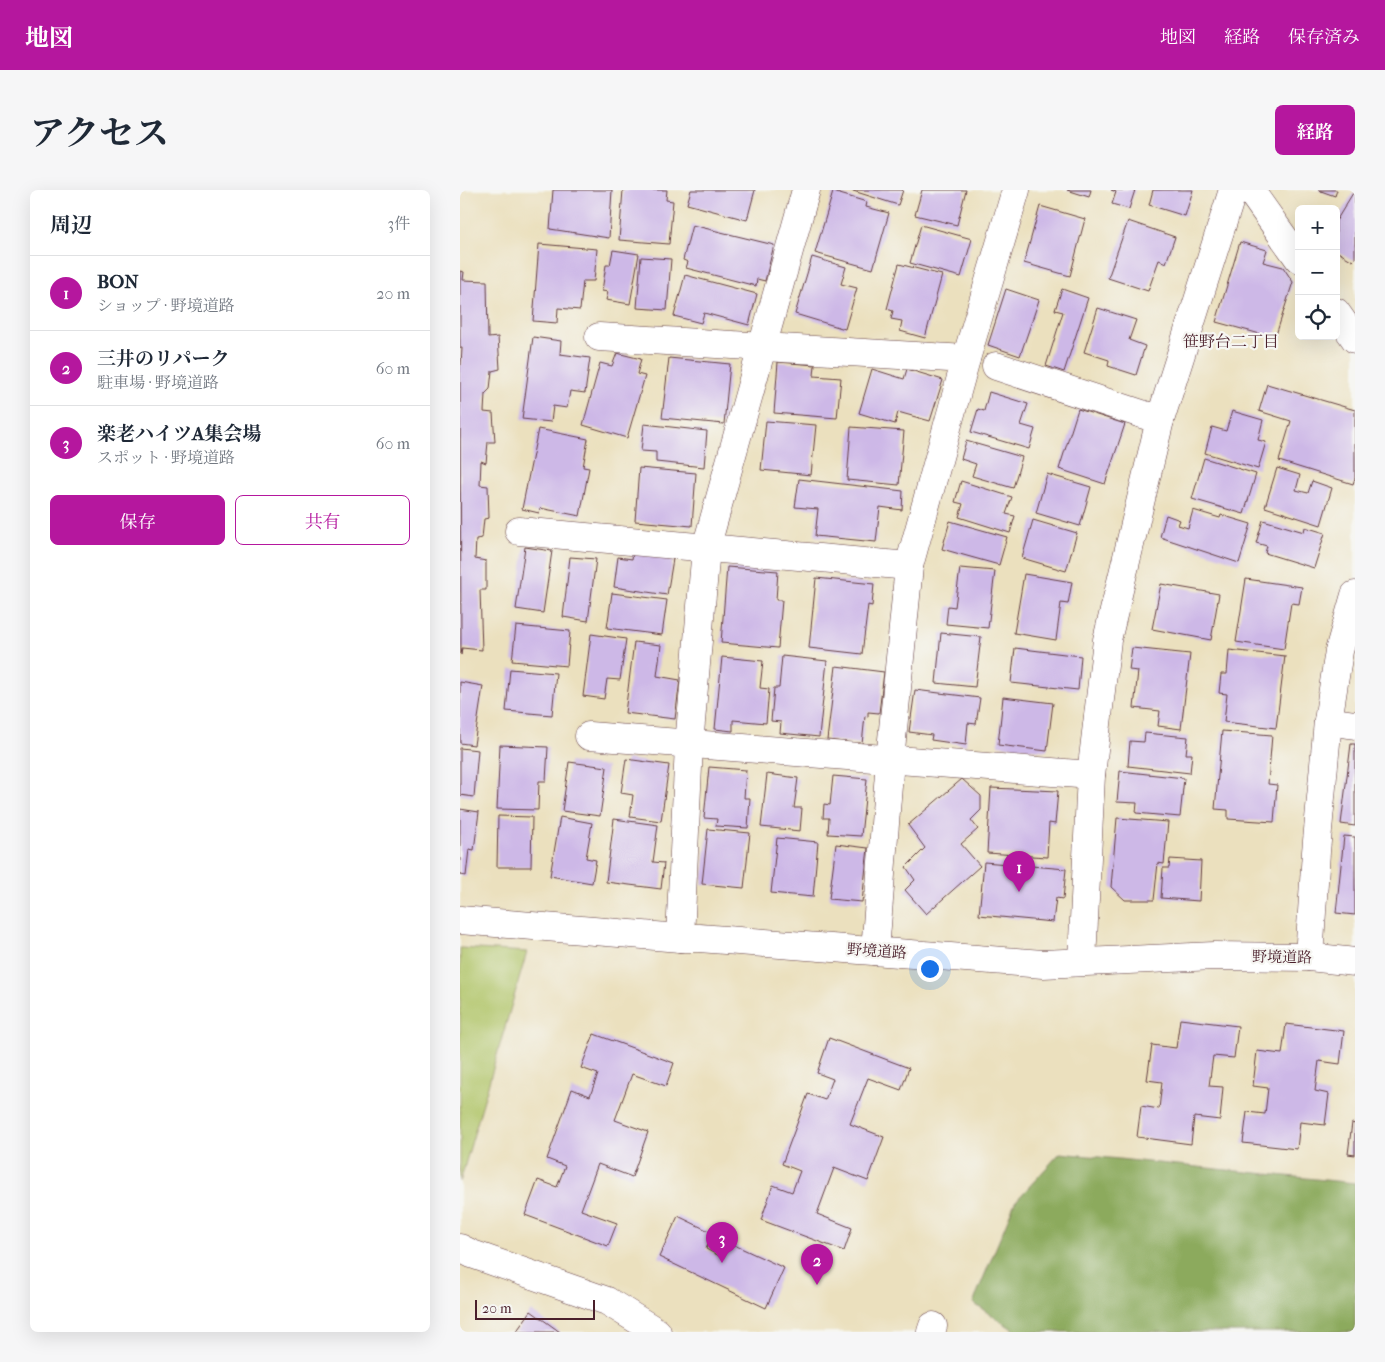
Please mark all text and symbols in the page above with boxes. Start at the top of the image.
text: 地図 [25,24,73,52]
text: 地図 [1160,27,1196,48]
text: 経路 [1224,27,1260,48]
text: 保存済み [1288,27,1360,48]
button: 経路 [1275,105,1355,155]
text: アクセス [30,113,169,154]
map controls [1295,205,1340,340]
button: + [1295,205,1340,250]
text: 周辺 [50,213,92,237]
text: 3件 [387,214,410,233]
button: − [1295,250,1340,295]
text: BON [97,271,139,293]
text: 1 [63,284,69,303]
text: 20 m [376,284,410,303]
button: locate [1295,295,1340,340]
text: ショップ · 野境道路 [97,296,235,315]
district label: 笹野台二丁目 [1183,332,1279,351]
text: 三井のリパーク [97,348,229,370]
text: 2 [62,359,70,378]
text: 60 m [376,359,410,378]
text: 駐車場 · 野境道路 [97,373,219,392]
text: 楽老ハイツA集会場 [97,423,261,445]
text: 3 [63,434,69,453]
text: 60 m [376,434,410,453]
text: スポット · 野境道路 [97,448,235,467]
button: 保存 [50,495,225,545]
button: 共有 [235,495,410,545]
pin: 1 [1003,851,1035,892]
street label: 野境道路 [846,940,908,962]
street label: 野境道路 [1252,947,1312,967]
your location [917,956,943,982]
pin: 3 [706,1222,738,1263]
pin: 2 [801,1244,833,1285]
scale bar [475,1297,595,1320]
text: 20 m [482,1300,512,1317]

